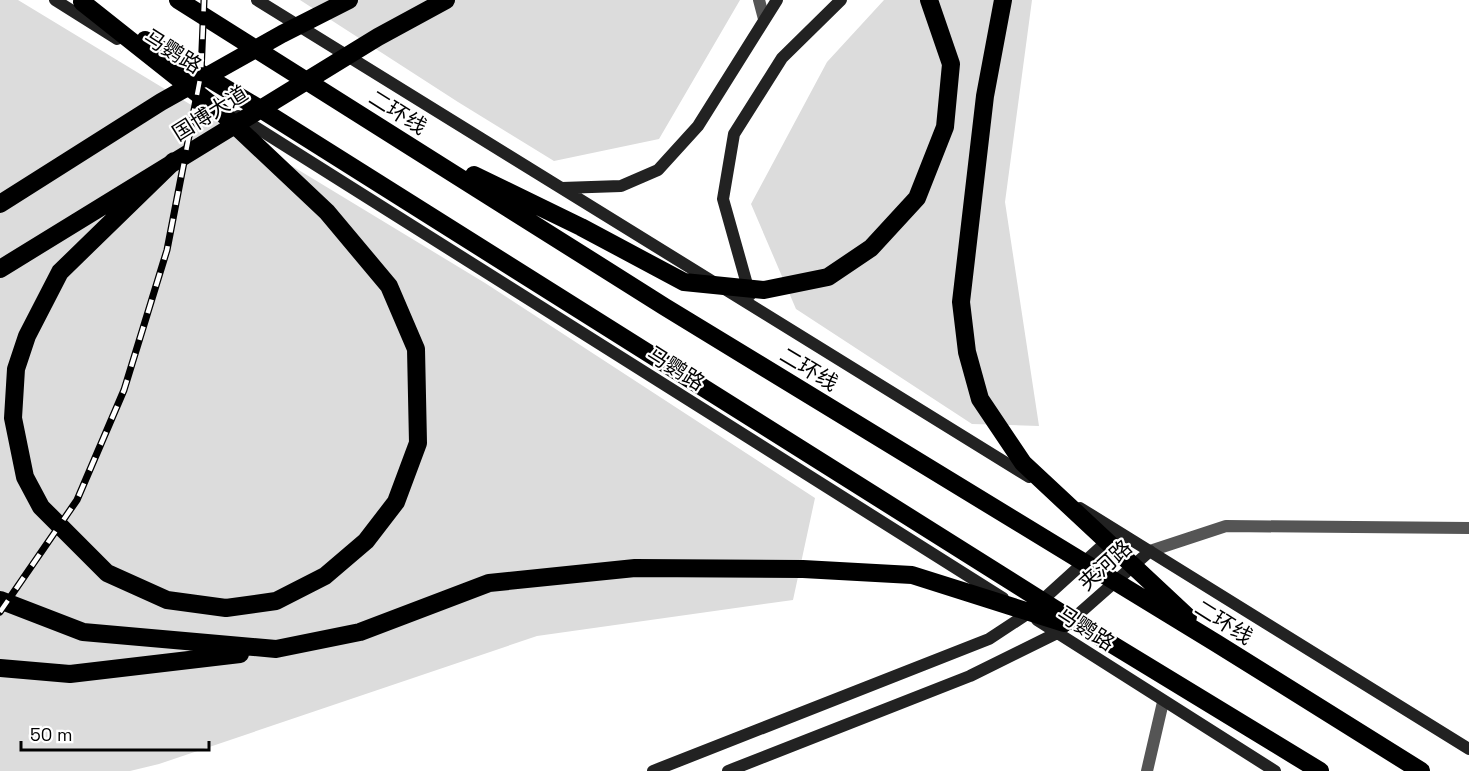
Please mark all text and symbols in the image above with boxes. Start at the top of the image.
street label: 马鹦路 [139,23,207,79]
street label: 国博大道 [167,79,253,147]
street label: 二环线 [364,84,432,140]
street label: 马鹦路 [642,340,710,396]
street label: 二环线 [775,341,843,397]
street label: 夹河路 [1073,534,1137,596]
street label: 二环线 [1190,594,1258,650]
street label: 马鹦路 [1052,600,1120,656]
scale bar [21,714,208,752]
text: 50 m [30,723,72,746]

